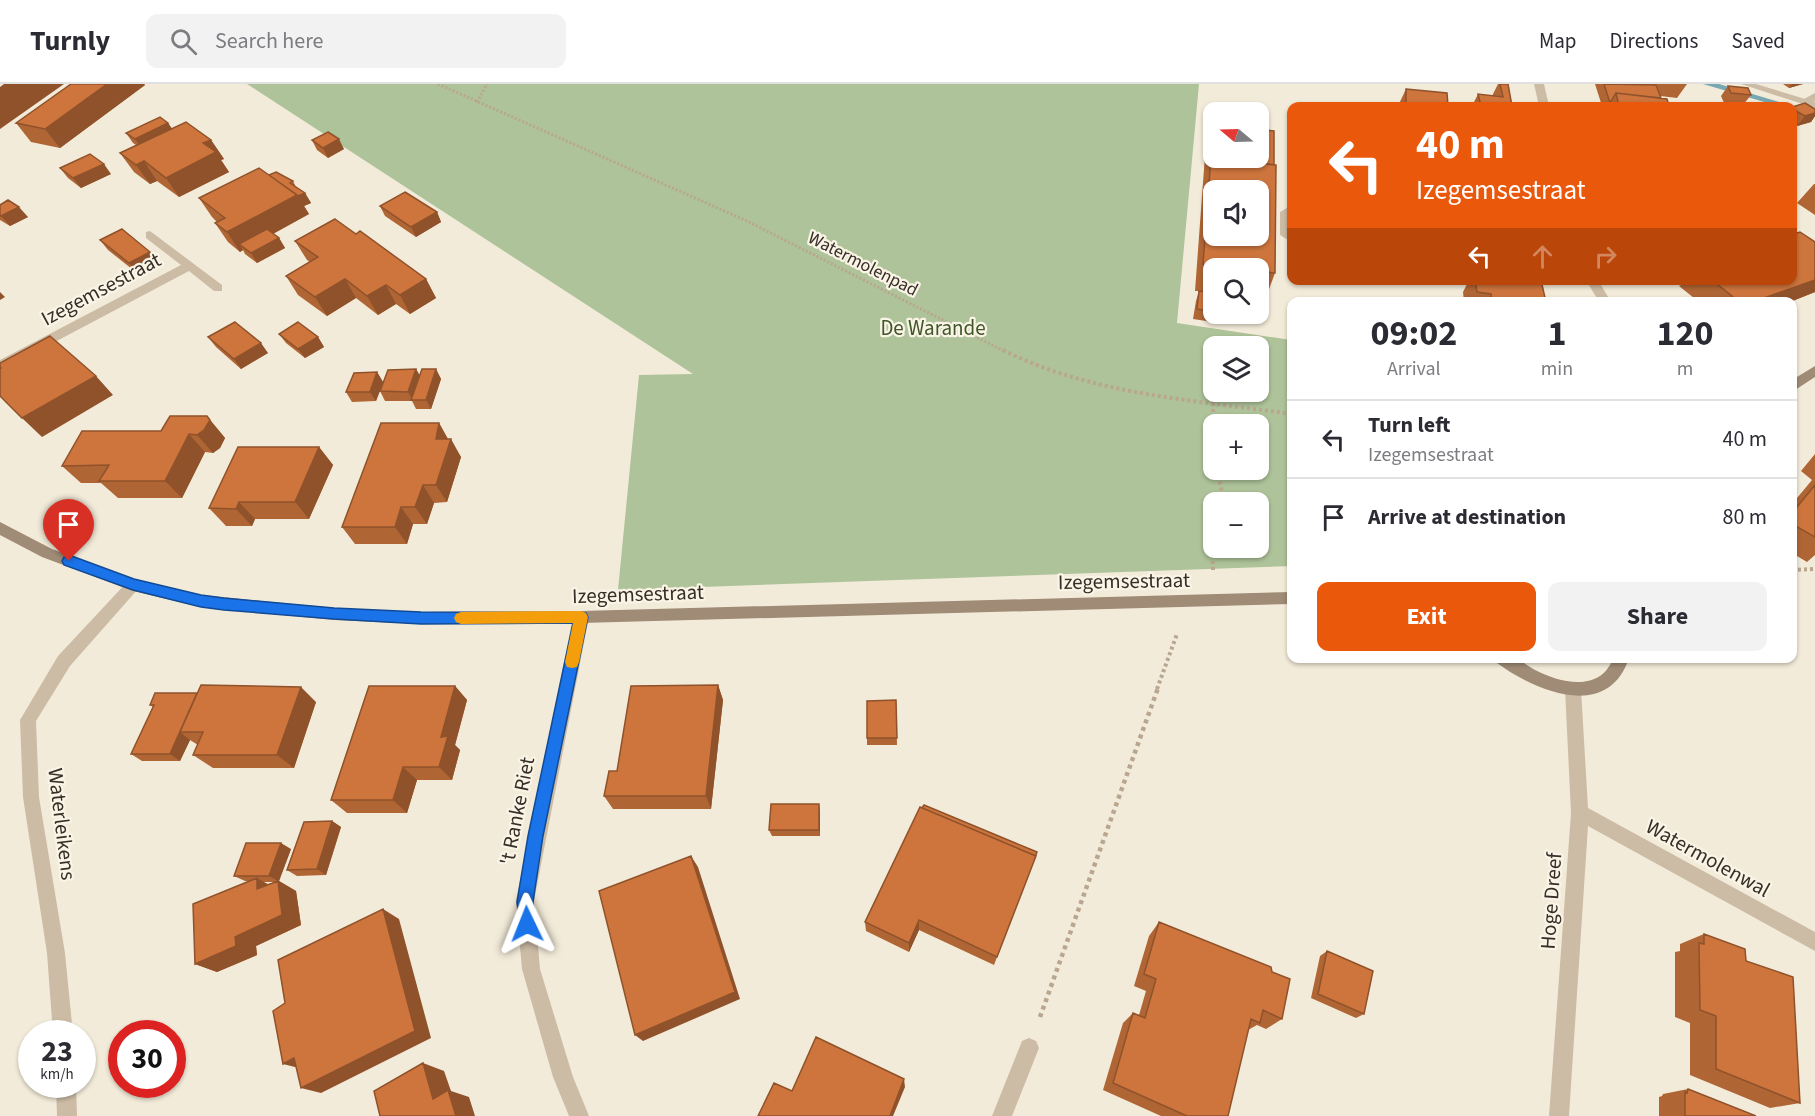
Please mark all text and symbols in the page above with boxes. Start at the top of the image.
search box [146,14,566,68]
text: Turnly [30,21,110,61]
icon: search [167,25,200,58]
text: Search here [215,25,324,57]
text: Map [1539,26,1577,56]
text: Directions [1610,26,1698,56]
text: Saved [1731,26,1785,56]
north arrow [1203,102,1269,168]
map controls [1203,102,1269,558]
text: 40 m [1416,115,1505,175]
icon: left [1317,126,1395,204]
text: Izegemsestraat [1416,171,1586,210]
button: sound [1203,180,1269,246]
street label: Watermolenpad [804,225,922,303]
icon: left [1463,240,1496,273]
icon: ahead [1526,240,1559,273]
icon: right [1589,240,1622,273]
street label: Izegemsestraat [36,245,166,333]
button: search [1203,258,1269,324]
text: 09:02 [1370,308,1457,359]
text: 1 [1547,308,1566,359]
text: 120 [1657,308,1714,359]
park label: De Warande [880,313,986,343]
button: layers [1203,336,1269,402]
text: Arrival [1387,355,1441,383]
text: min [1541,355,1573,383]
text: m [1677,355,1693,383]
text: Turn left [1368,409,1450,441]
button: + [1203,414,1269,480]
icon: left [1317,423,1350,456]
text: 40 m [1722,423,1767,455]
text: Izegemsestraat [1368,441,1494,469]
button: − [1203,492,1269,558]
pin [43,499,94,561]
icon: arrive [1317,501,1350,534]
text: Arrive at destination [1368,501,1566,533]
text: 80 m [1722,501,1767,533]
icon: arrive [52,508,85,541]
street label: Izegemsestraat [1058,565,1190,597]
street label: Izegemsestraat [572,577,704,611]
button: Exit [1317,582,1536,651]
button: Share [1548,582,1767,651]
street label: 't Ranke Riet [492,754,542,868]
street label: Waterleikens [40,766,84,882]
street label: Watermolenwal [1640,811,1776,905]
street label: Hoge Dreef [1533,851,1569,950]
position arrow [495,892,559,956]
speed limit sign: 30 [108,1020,186,1098]
text: 23 [41,1030,73,1073]
text: km/h [40,1064,74,1085]

